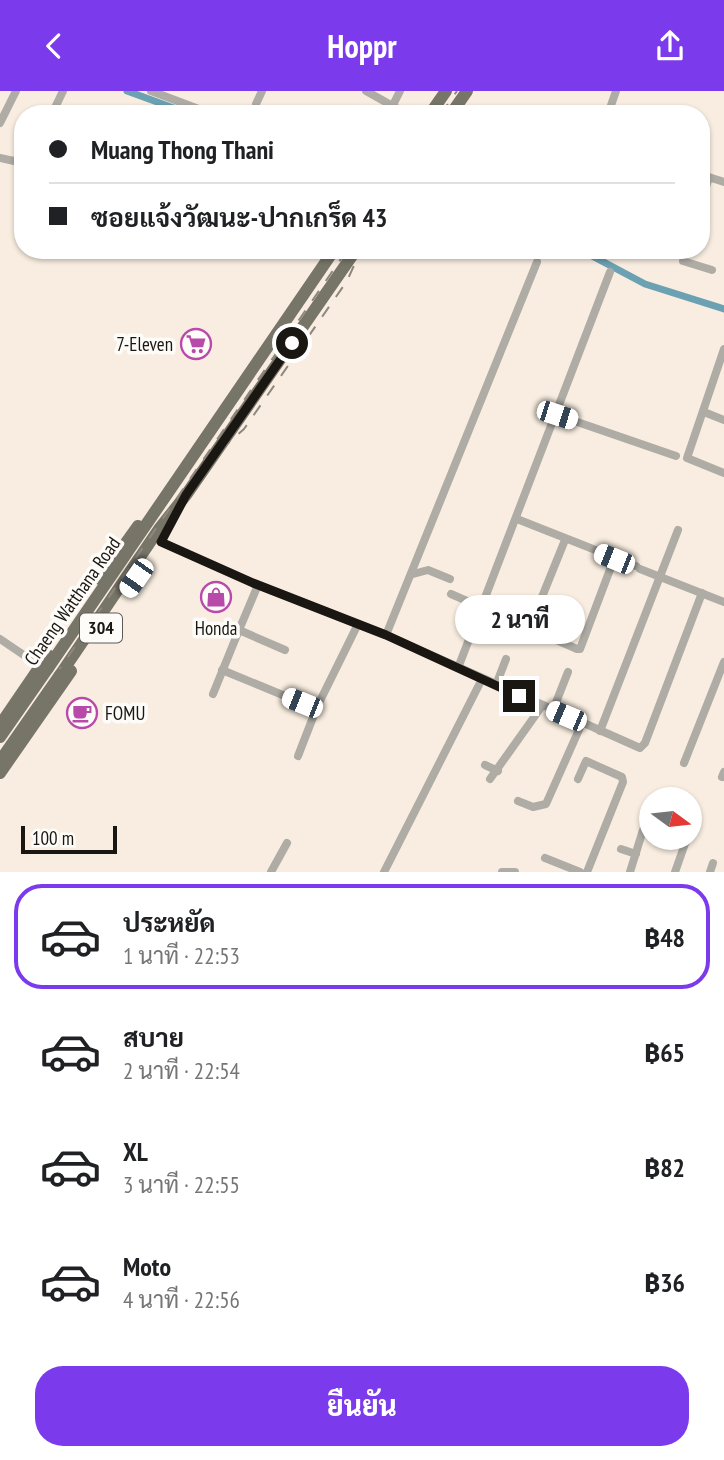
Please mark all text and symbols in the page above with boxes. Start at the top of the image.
text: Hoppr [327,25,397,67]
icon: back [35,27,73,65]
icon: share [651,27,689,65]
text: Muang Thong Thani [91,133,274,166]
text: ซอยแจ้งวัฒนะ-ปากเกร็ด 43 [91,201,387,234]
supermarket icon: 7-Eleven [179,327,213,361]
route start [276,327,308,359]
place label: 7-Eleven [116,332,173,356]
car [534,399,581,431]
street label: Chaeng Watthana Road [19,532,125,670]
car [591,541,638,577]
car [116,555,157,601]
shop icon: Honda [199,580,233,614]
callout: 2 นาที [454,595,584,643]
text: 2 นาที [491,605,549,634]
road number: 304 [80,613,122,643]
place label: Honda [195,616,237,640]
route end [503,680,535,712]
car [279,685,326,721]
cafe icon: FOMU [65,696,99,730]
car [543,698,590,734]
place label: FOMU [105,701,145,725]
north arrow [639,787,702,851]
map controls [639,787,702,850]
scale bar [21,823,117,855]
text: 100 m [32,826,74,850]
icon: car [39,905,102,968]
text: ประหยัด [123,906,216,939]
text: ฿48 [644,921,685,954]
text: 1 นาที · 22:53 [123,941,240,970]
icon: car [39,1020,102,1083]
text: สบาย [123,1021,184,1054]
text: ฿65 [644,1036,685,1069]
text: 2 นาที · 22:54 [123,1056,240,1085]
icon: car [39,1135,102,1198]
text: XL [123,1135,148,1168]
text: ฿82 [644,1151,685,1184]
text: 3 นาที · 22:55 [123,1170,240,1199]
icon: car [39,1250,102,1313]
text: Moto [123,1250,171,1283]
text: ฿36 [644,1266,685,1299]
text: 4 นาที · 22:56 [123,1285,240,1314]
button: ยืนยัน [35,1366,689,1446]

